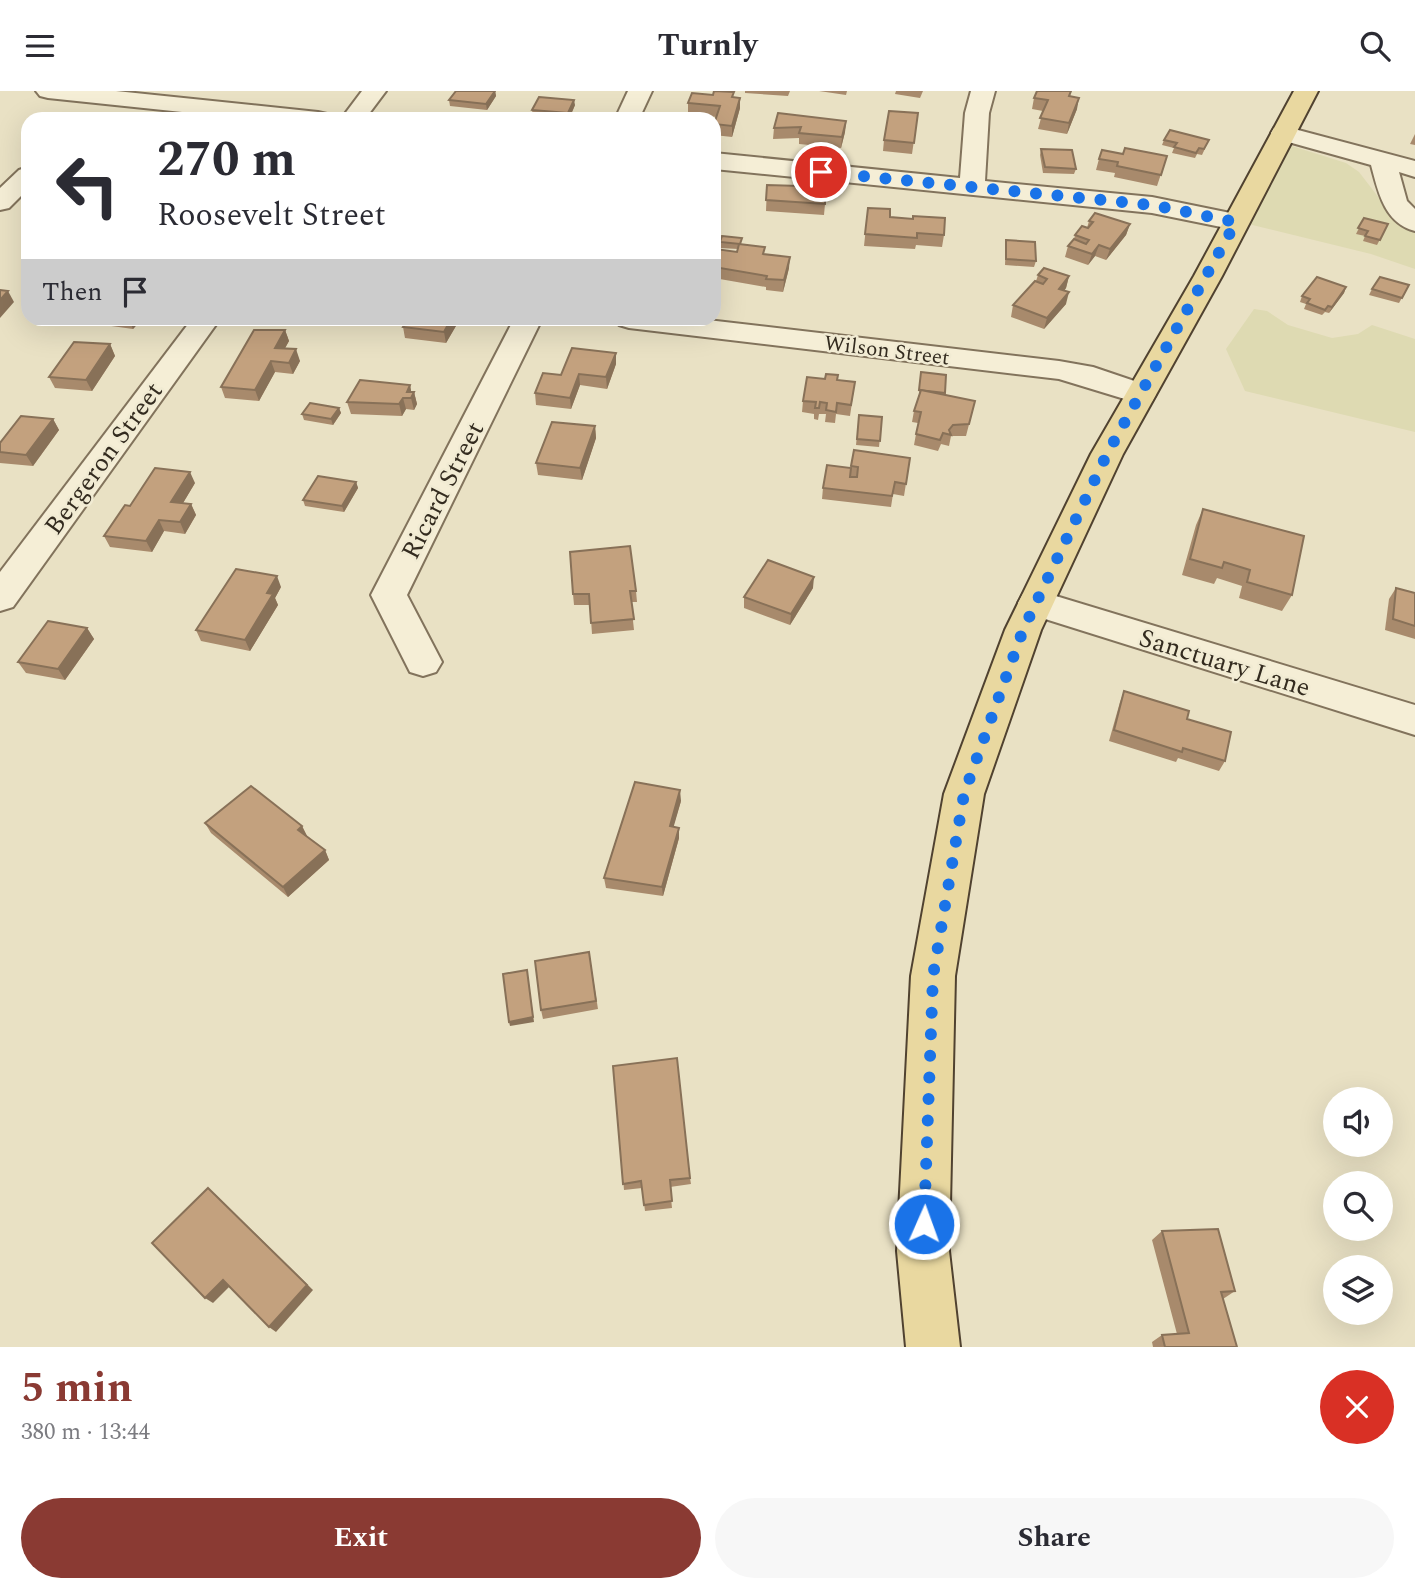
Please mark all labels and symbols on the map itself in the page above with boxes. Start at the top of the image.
pin [791,142,851,202]
street label: Wilson Street [822,327,951,375]
street label: Bergeron Street [34,374,173,544]
street label: Ricard Street [391,415,495,566]
street label: Sanctuary Lane [1134,618,1315,708]
position arrow [887,1187,961,1261]

